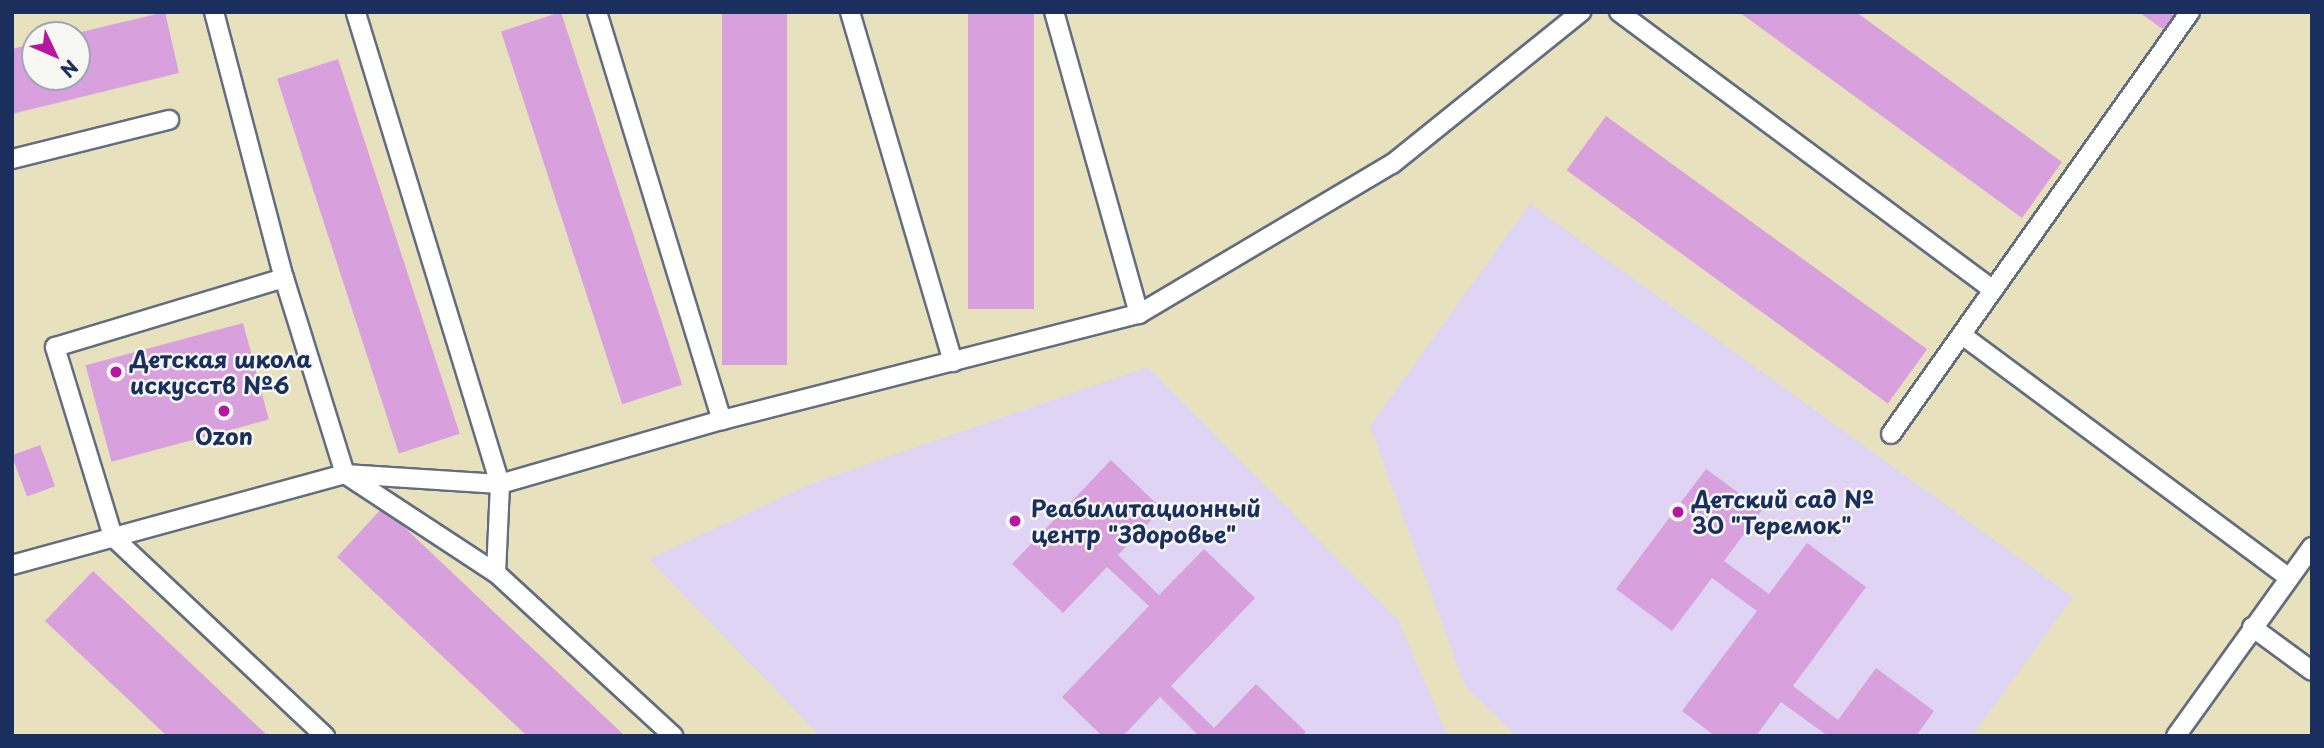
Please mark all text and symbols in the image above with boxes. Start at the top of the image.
north arrow [21,21,91,91]
text: N [54,54,85,84]
place label: Детская школа искусств №6 [130,345,312,399]
marker: Детская школа искусств №6 [108,364,124,380]
marker: Ozon [216,403,232,419]
place label: Ozon [195,422,253,450]
place label: Детский сад № 30 "Теремок" [1692,485,1875,539]
place label: Реабилитационный центр "Здоровье" [1031,494,1261,548]
marker: Детский сад № 30 "Теремок" [1670,504,1686,520]
marker: Реабилитационный центр "Здоровье" [1005,511,1025,531]

